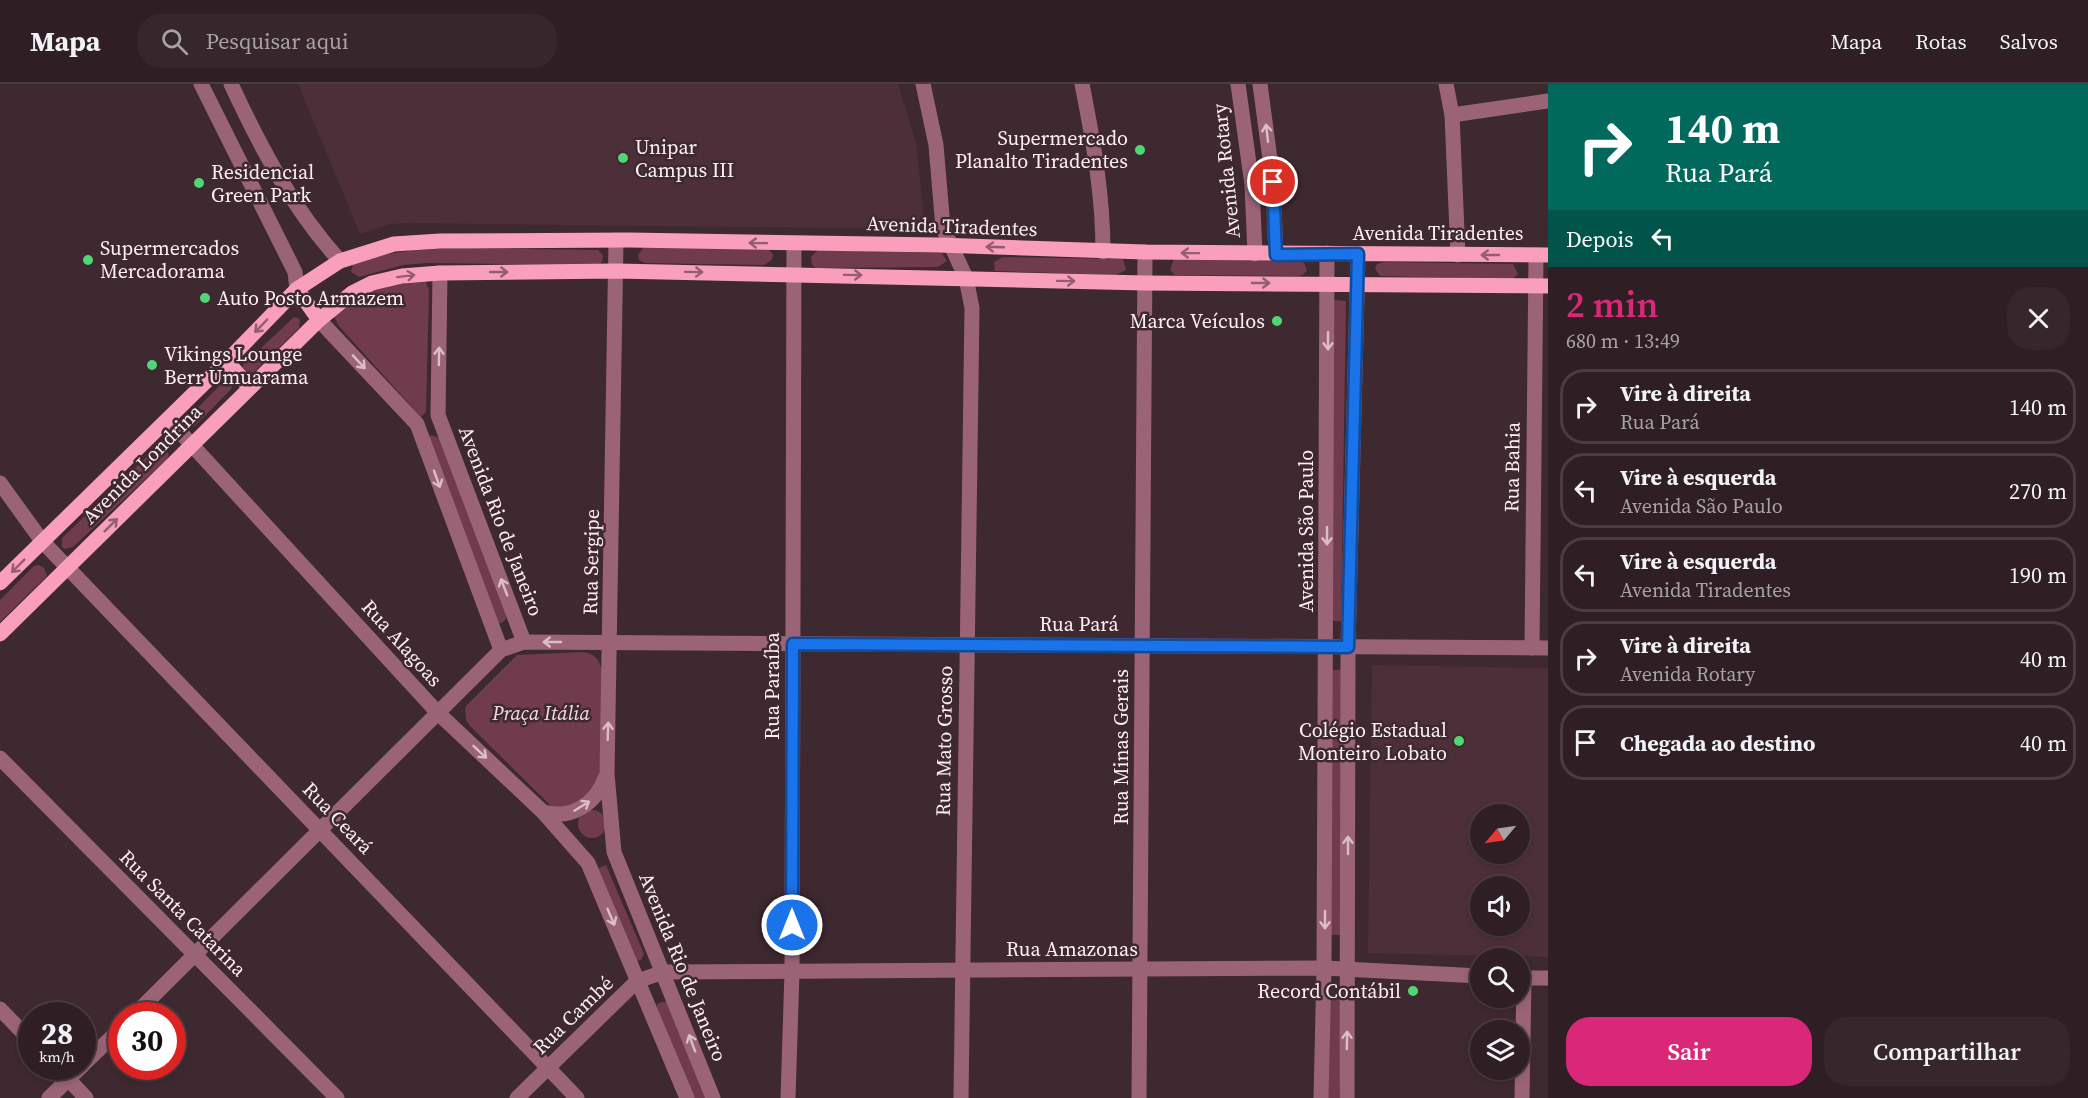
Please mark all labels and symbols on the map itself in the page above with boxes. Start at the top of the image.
street label: Avenida Rotary [1205,102,1247,240]
place label: Supermercado Planalto Tiradentes [955,124,1128,175]
one-way arrow [1262,124,1273,144]
place label: Unipar Campus III [635,133,734,184]
marker: Supermercado Planalto Tiradentes [1133,143,1147,157]
marker: Unipar Campus III [616,151,630,165]
pin [1247,156,1298,207]
place label: Residencial Green Park [211,158,314,209]
marker: Residencial Green Park [192,176,206,190]
street label: Avenida Tiradentes [866,209,1038,243]
street label: Avenida Tiradentes [1352,219,1524,247]
place label: Supermercados Mercadorama [100,234,239,285]
one-way arrow [748,237,768,249]
one-way arrow [985,242,1005,253]
one-way arrow [1180,247,1200,259]
one-way arrow [1480,249,1500,261]
marker: Supermercados Mercadorama [81,253,95,267]
one-way arrow [488,266,508,278]
one-way arrow [683,267,703,278]
one-way arrow [395,270,415,281]
one-way arrow [842,270,862,281]
one-way arrow [1056,275,1076,287]
one-way arrow [1251,277,1271,289]
place label: Auto Posto Armazem [217,284,404,312]
marker: Auto Posto Armazem [198,291,212,305]
place label: Marca Veículos [1130,307,1265,335]
marker: Marca Veículos [1270,314,1284,328]
one-way arrow [255,318,269,333]
one-way arrow [1322,331,1334,351]
place label: Vikings Lounge Berr Umuarama [164,340,309,391]
one-way arrow [433,347,445,367]
one-way arrow [352,355,366,370]
marker: Vikings Lounge Berr Umuarama [145,358,159,372]
street label: Avenida Londrina [76,397,209,530]
street label: Rua Bahia [1497,421,1527,512]
street label: Avenida Rio de Janeiro [452,422,550,620]
street label: Avenida São Paulo [1292,450,1320,612]
one-way arrow [432,469,443,488]
street label: Rua Sergipe [576,509,606,615]
one-way arrow [103,518,118,533]
one-way arrow [1321,526,1333,546]
one-way arrow [10,558,25,573]
one-way arrow [497,578,508,597]
street label: Rua Alagoas [355,593,449,693]
street label: Rua Pará [1039,610,1120,638]
street label: Rua Paraíba [758,632,786,740]
one-way arrow [542,636,562,648]
street label: Rua Mato Grosso [929,666,959,816]
street label: Rua Minas Gerais [1107,669,1135,825]
park label: Praça Itália [491,699,590,727]
place label: Colégio Estadual Monteiro Lobato [1298,716,1447,767]
one-way arrow [602,722,613,742]
marker: Colégio Estadual Monteiro Lobato [1452,734,1466,748]
one-way arrow [472,745,487,759]
street label: Rua Ceará [297,776,380,861]
one-way arrow [574,800,591,812]
north arrow [1470,804,1530,864]
one-way arrow [1342,835,1354,855]
street label: Rua Santa Catarina [113,843,253,983]
street label: Avenida Rio de Janeiro [632,868,734,1066]
position arrow [760,893,824,957]
one-way arrow [606,907,617,926]
one-way arrow [1319,910,1330,930]
street label: Rua Amazonas [1006,935,1138,963]
street label: Rua Cambé [527,970,619,1060]
place label: Record Contábil [1257,977,1401,1005]
marker: Record Contábil [1406,984,1420,998]
speed limit sign: 30 [108,1002,186,1080]
one-way arrow [1342,1030,1353,1050]
one-way arrow [685,1035,696,1053]

